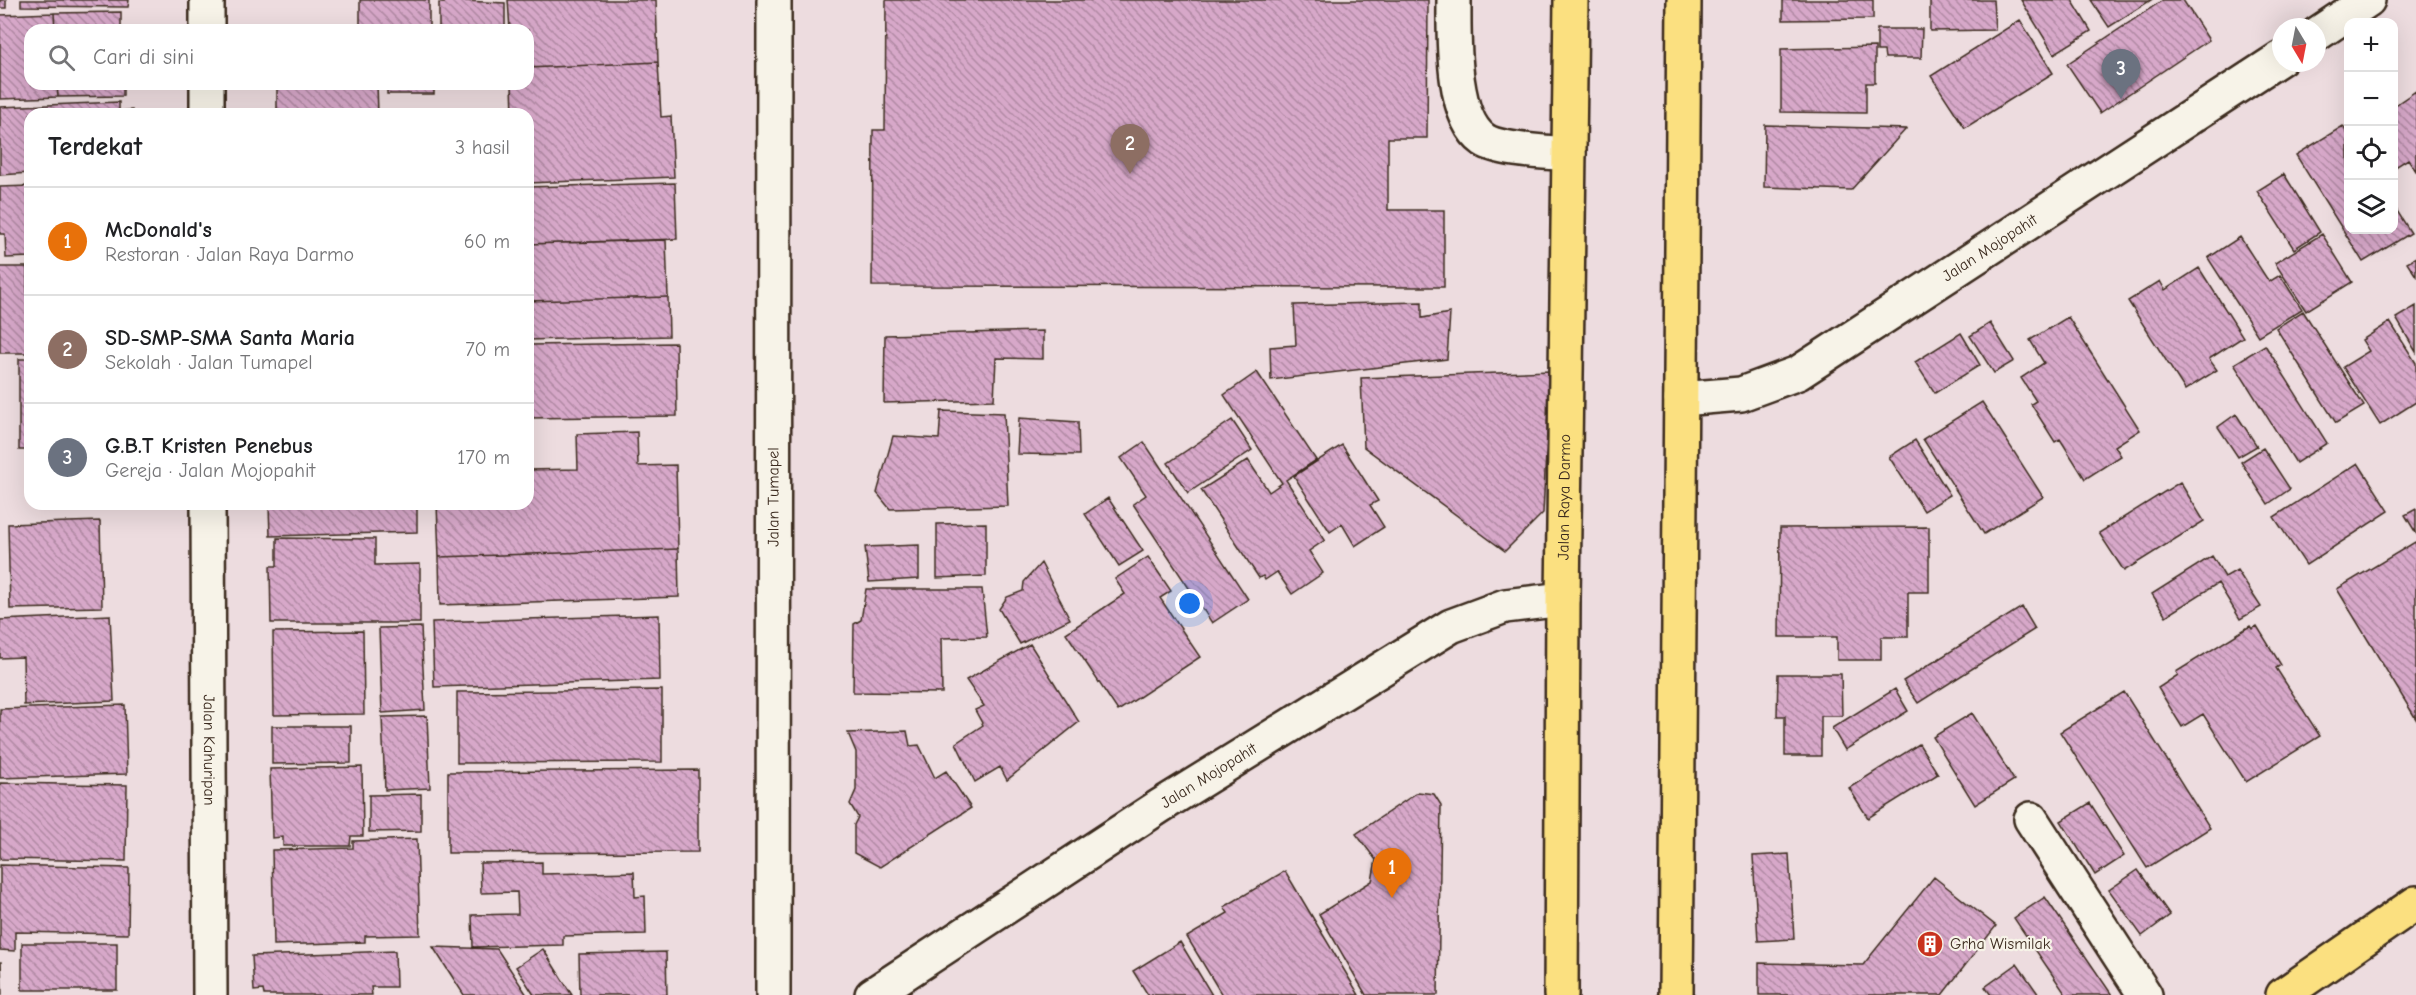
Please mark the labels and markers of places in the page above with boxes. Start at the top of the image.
pin: 3 [2102,50,2140,99]
pin: 2 [1110,124,1150,174]
pin: 1 [1372,848,1412,898]
building icon: Grha Wismilak [1915,929,1945,959]
place label: Grha Wismilak [1950,935,2051,953]

